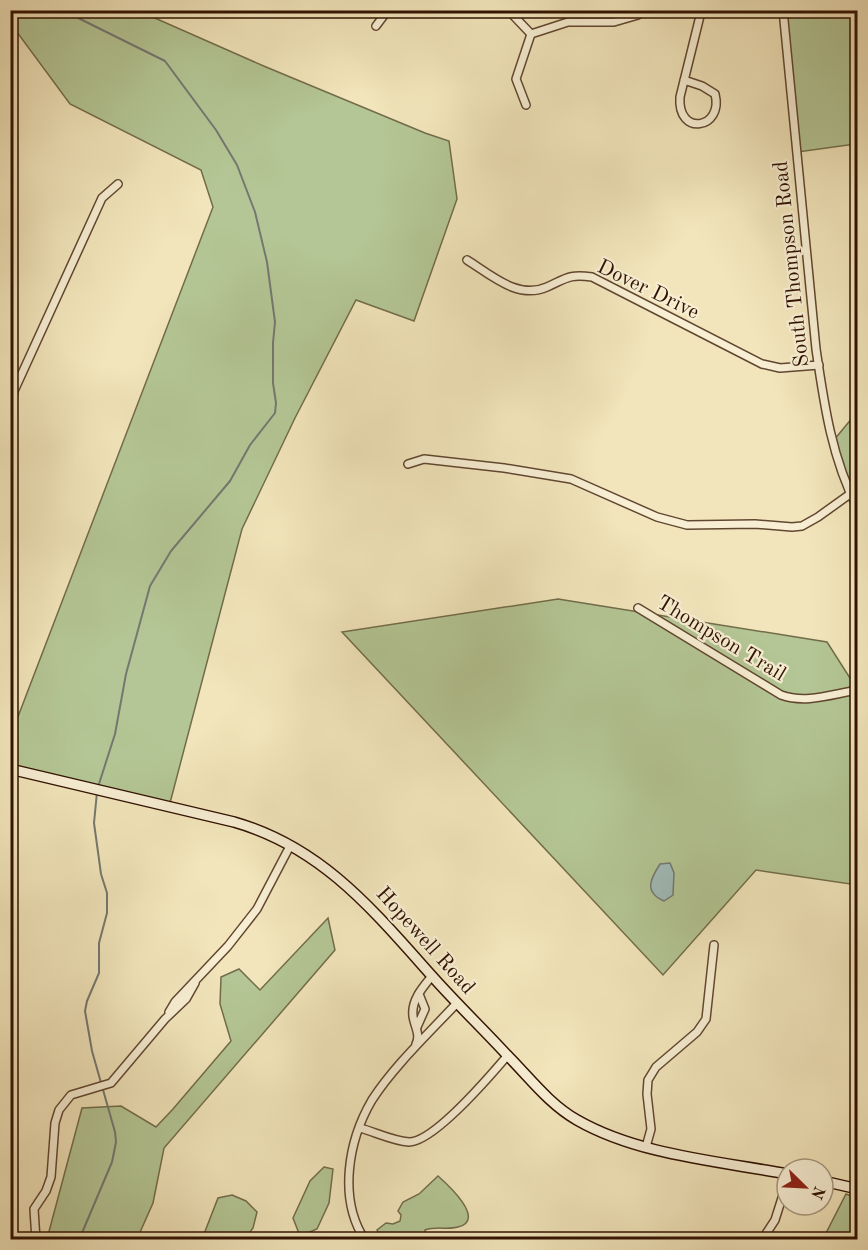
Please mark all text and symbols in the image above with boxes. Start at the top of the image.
street label: South Thompson Road [771,160,813,368]
street label: Dover Drive [594,256,702,324]
street label: Thompson Trail [653,592,789,686]
street label: Hopewell Road [372,883,478,999]
north arrow [775,1157,835,1217]
text: N [807,1183,827,1202]

